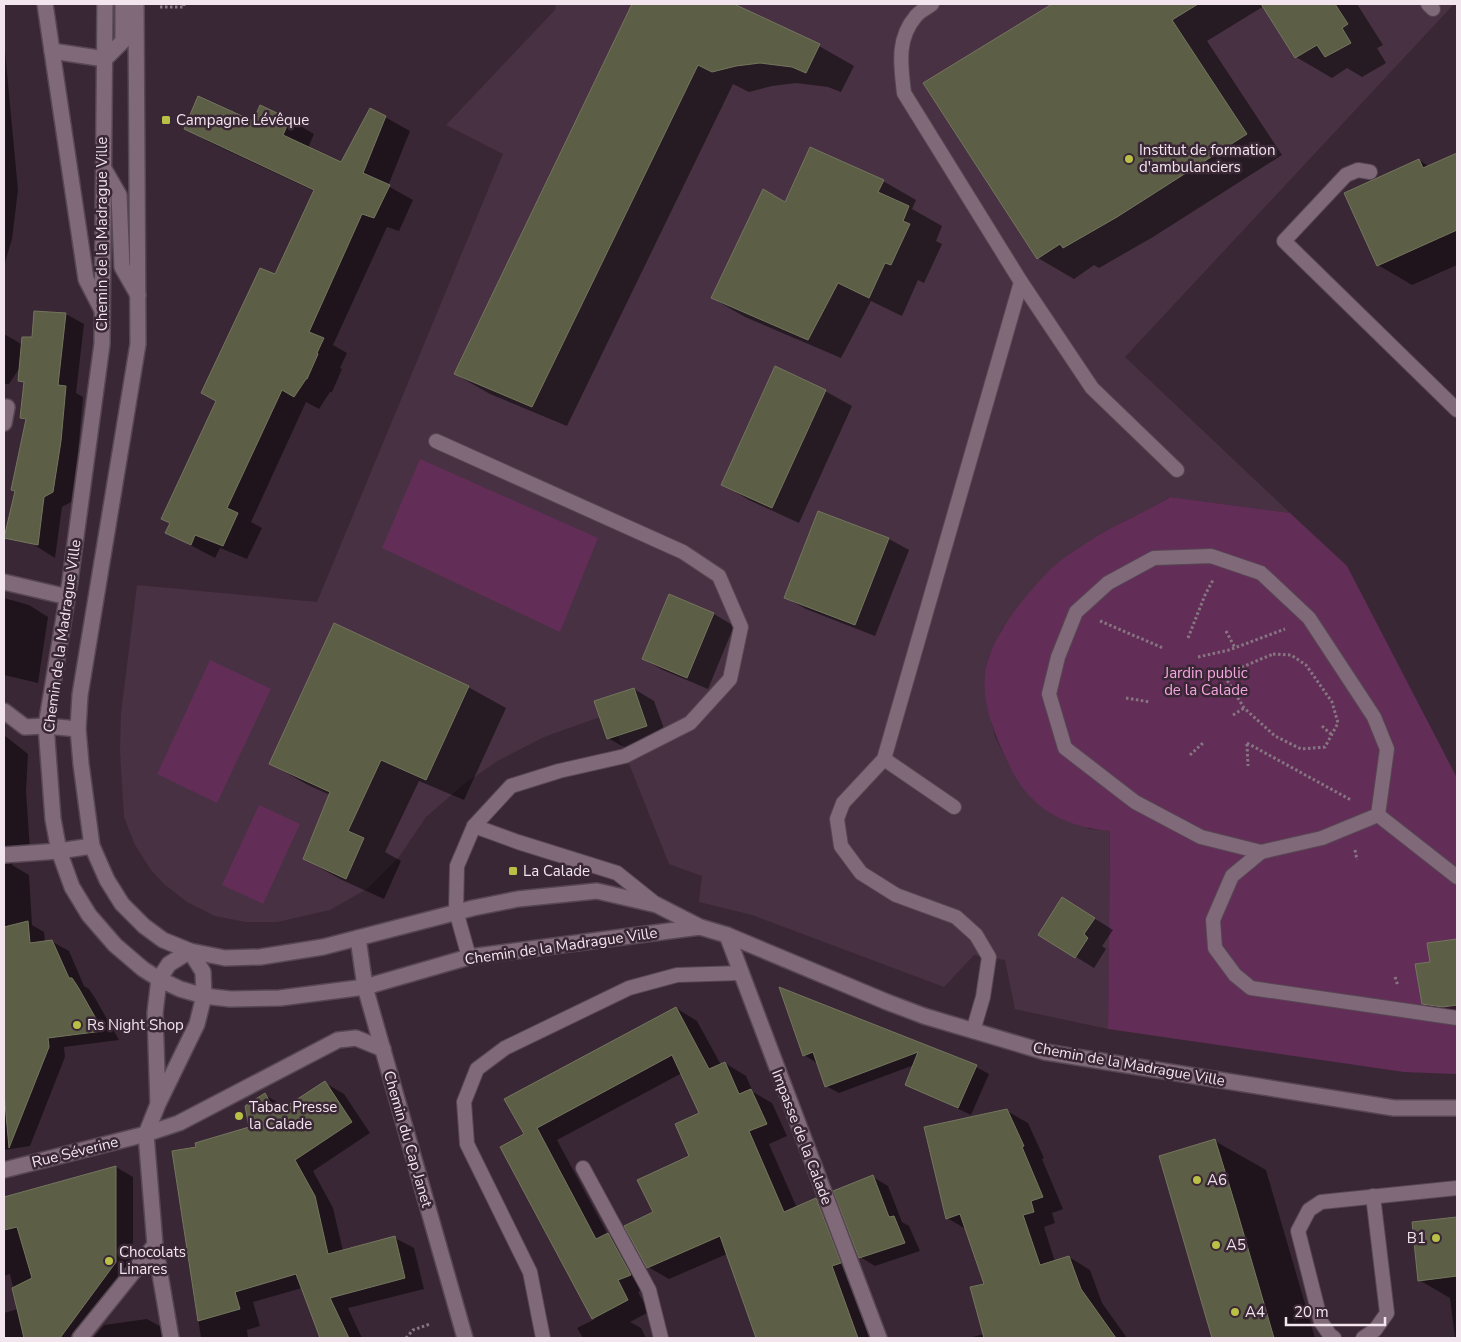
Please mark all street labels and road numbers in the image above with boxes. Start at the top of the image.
street label: Chemin de la Madrague Ville [92,137,112,331]
street label: Chemin de la Madrague Ville [39,538,85,734]
street label: Chemin de la Madrague Ville [463,923,659,969]
street label: Chemin de la Madrague Ville [1031,1037,1227,1091]
street label: Impasse de la Calade [767,1066,837,1208]
street label: Chemin du Cap Janet [379,1068,437,1210]
street label: Rue Séverine [30,1132,120,1172]

